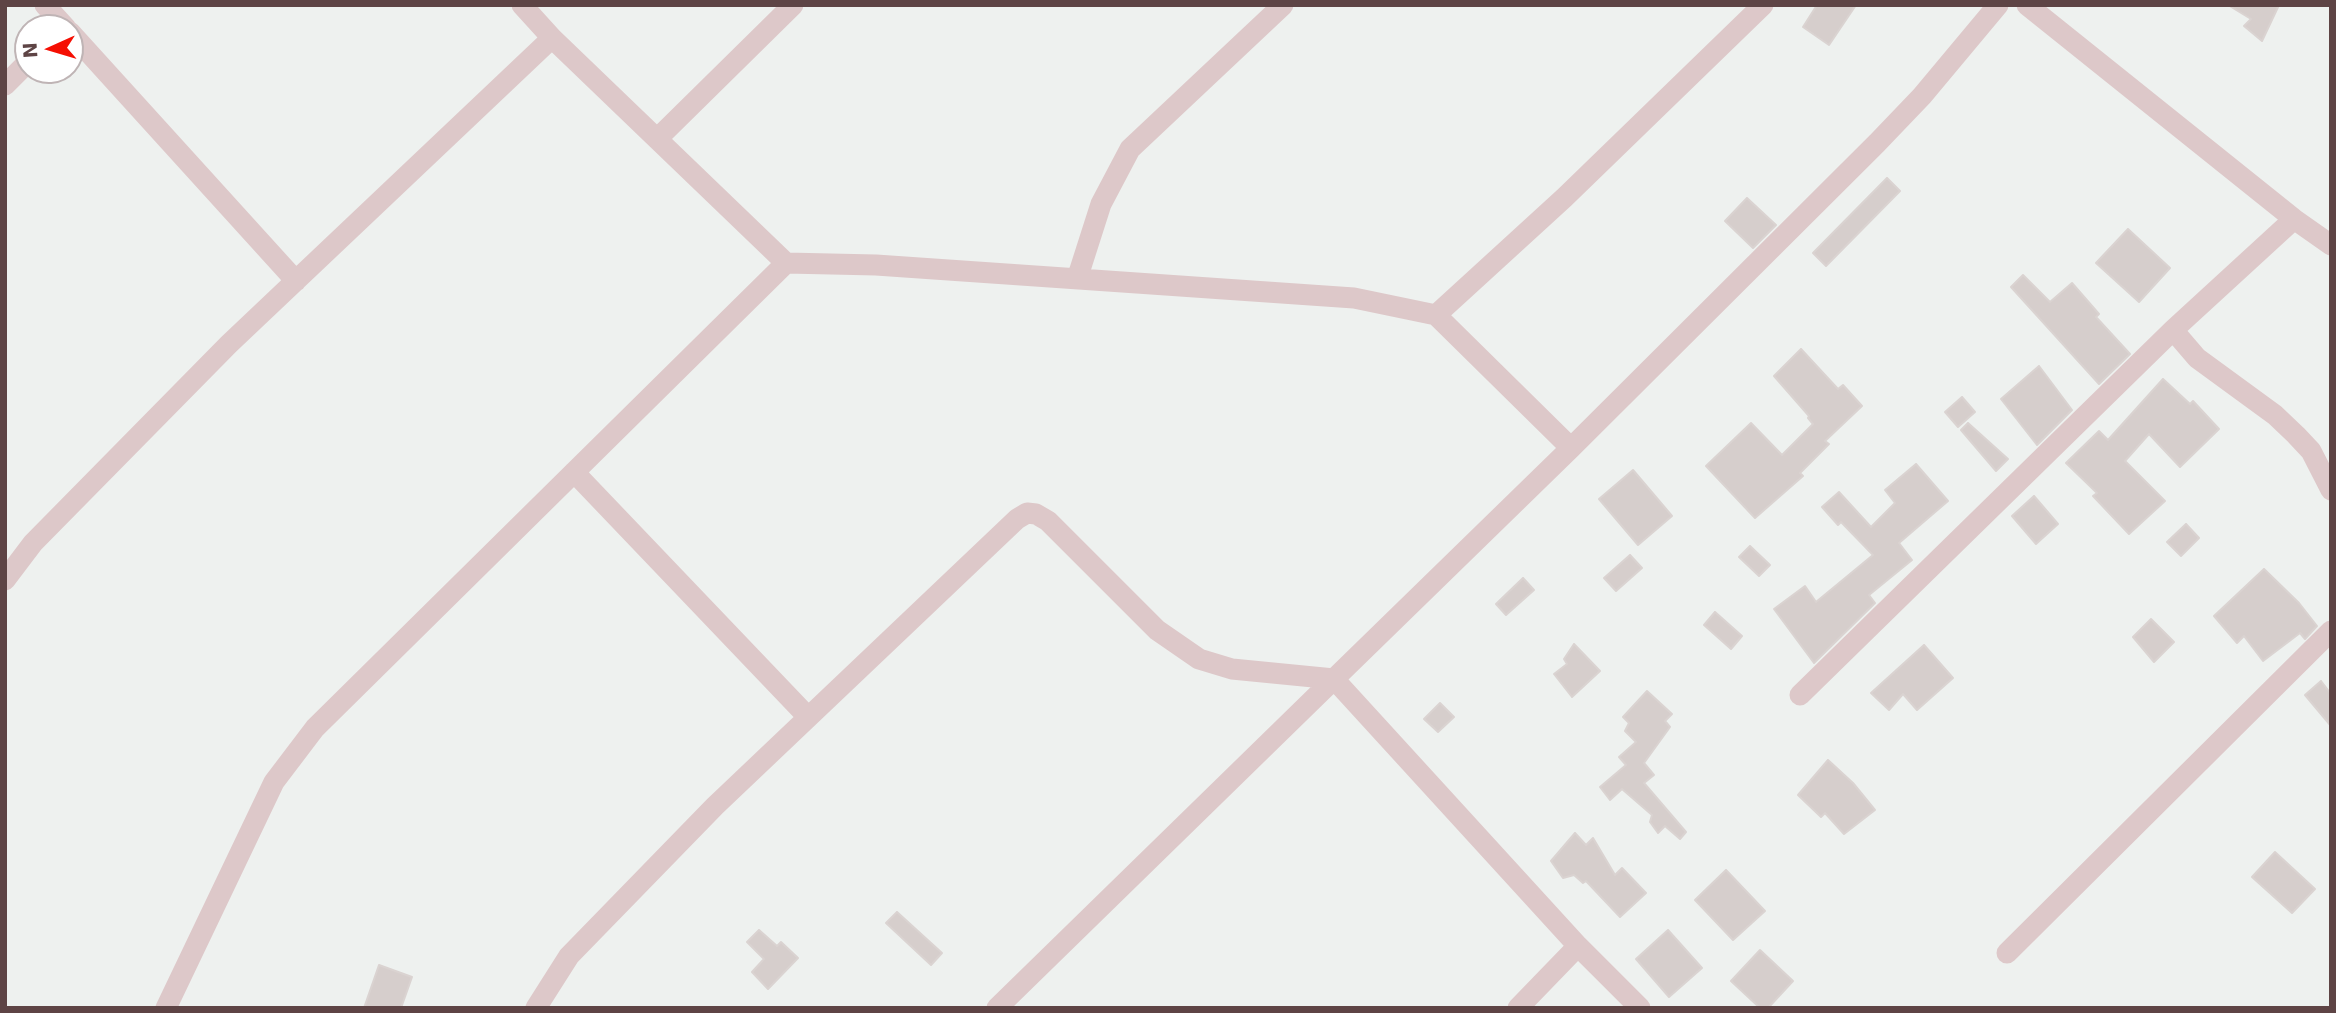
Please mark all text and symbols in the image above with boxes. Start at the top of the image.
north arrow [14,14,84,84]
text: N [19,42,42,59]

